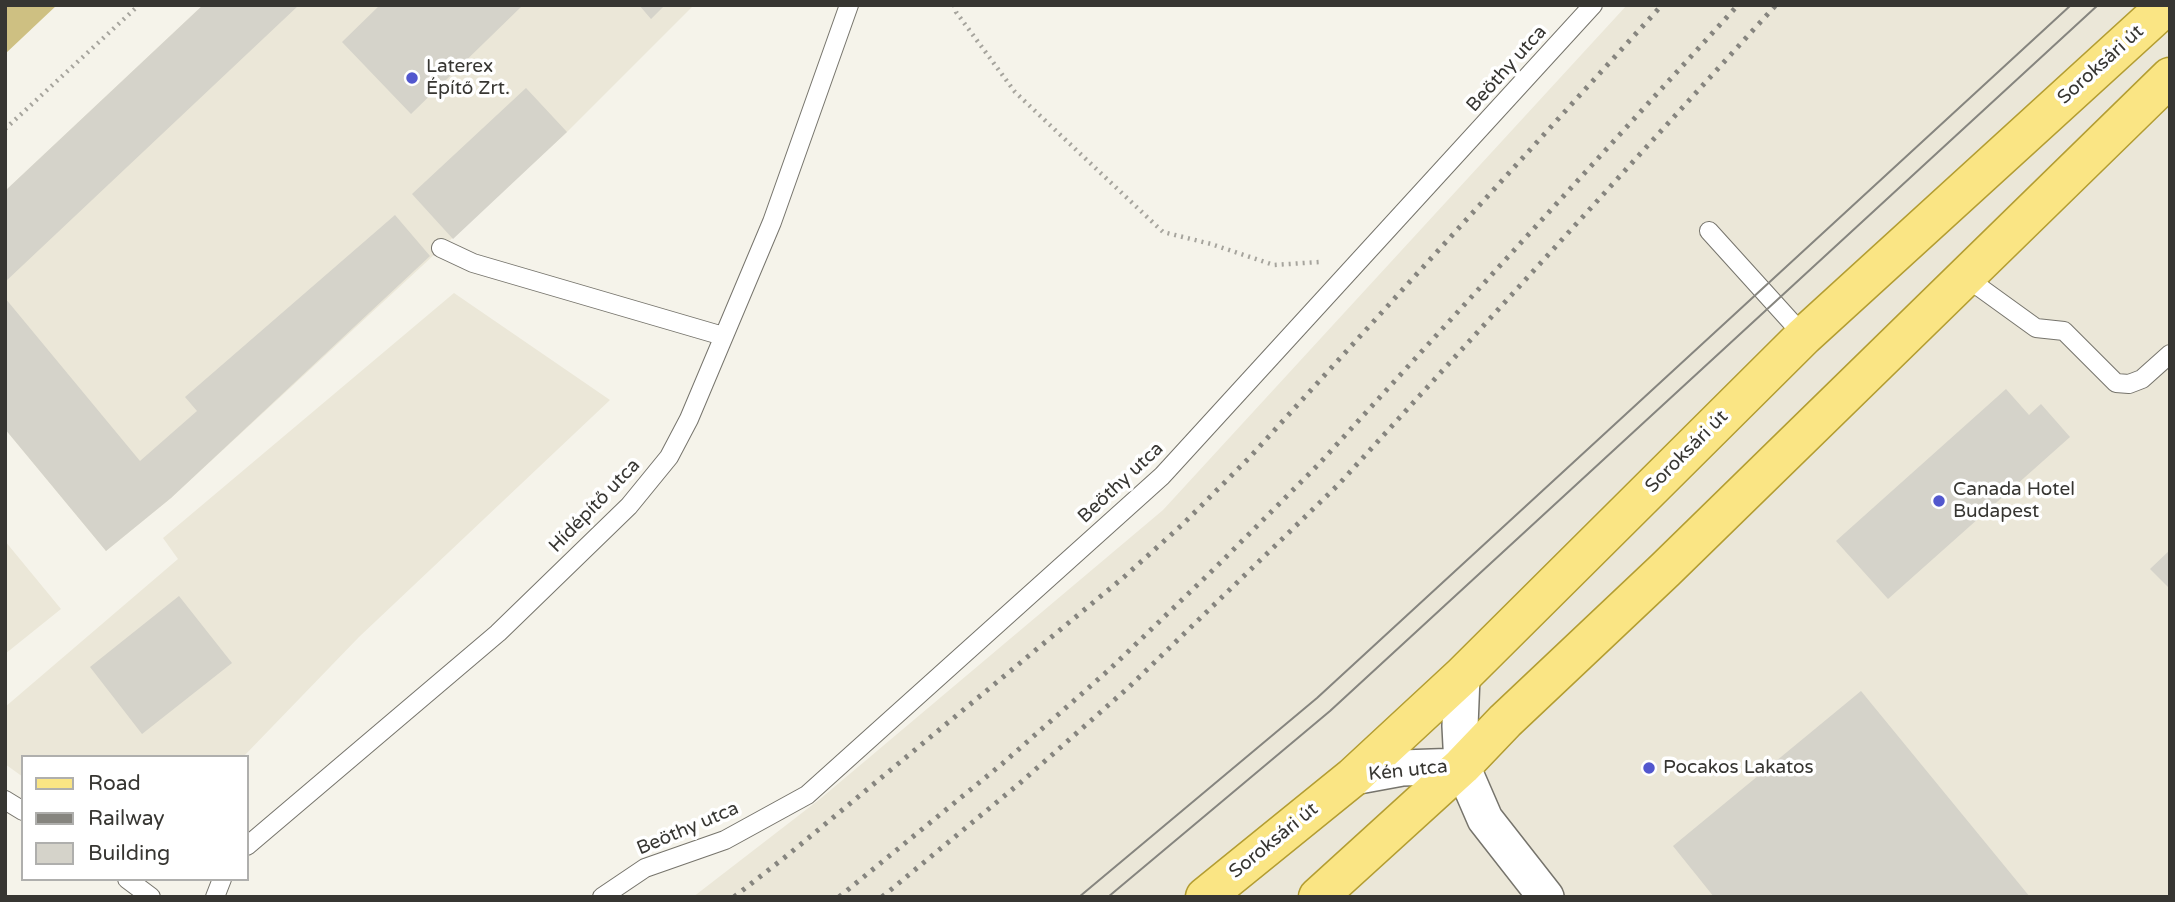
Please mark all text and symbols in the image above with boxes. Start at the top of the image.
street label: Beöthy utca [1462,21,1552,117]
street label: Soroksári út [2053,21,2149,109]
place label: Laterex Építő Zrt. [426,56,510,100]
marker: Laterex Építő Zrt. [404,70,420,86]
street label: Soroksári út [1641,406,1733,498]
street label: Beöthy utca [1074,438,1168,528]
street label: Hídépítő utca [545,454,645,558]
place label: Canada Hotel Budapest [1953,479,2075,523]
marker: Canada Hotel Budapest [1931,493,1947,509]
legend [21,755,248,881]
street label: Kén utca [1367,756,1449,786]
place label: Pocakos Lakatos [1663,757,1814,779]
marker: Pocakos Lakatos [1641,760,1657,776]
text: Road [88,771,141,796]
street label: Beöthy utca [634,797,742,861]
street label: Soroksári út [1225,798,1323,884]
text: Railway [88,806,165,831]
text: Building [88,841,170,866]

